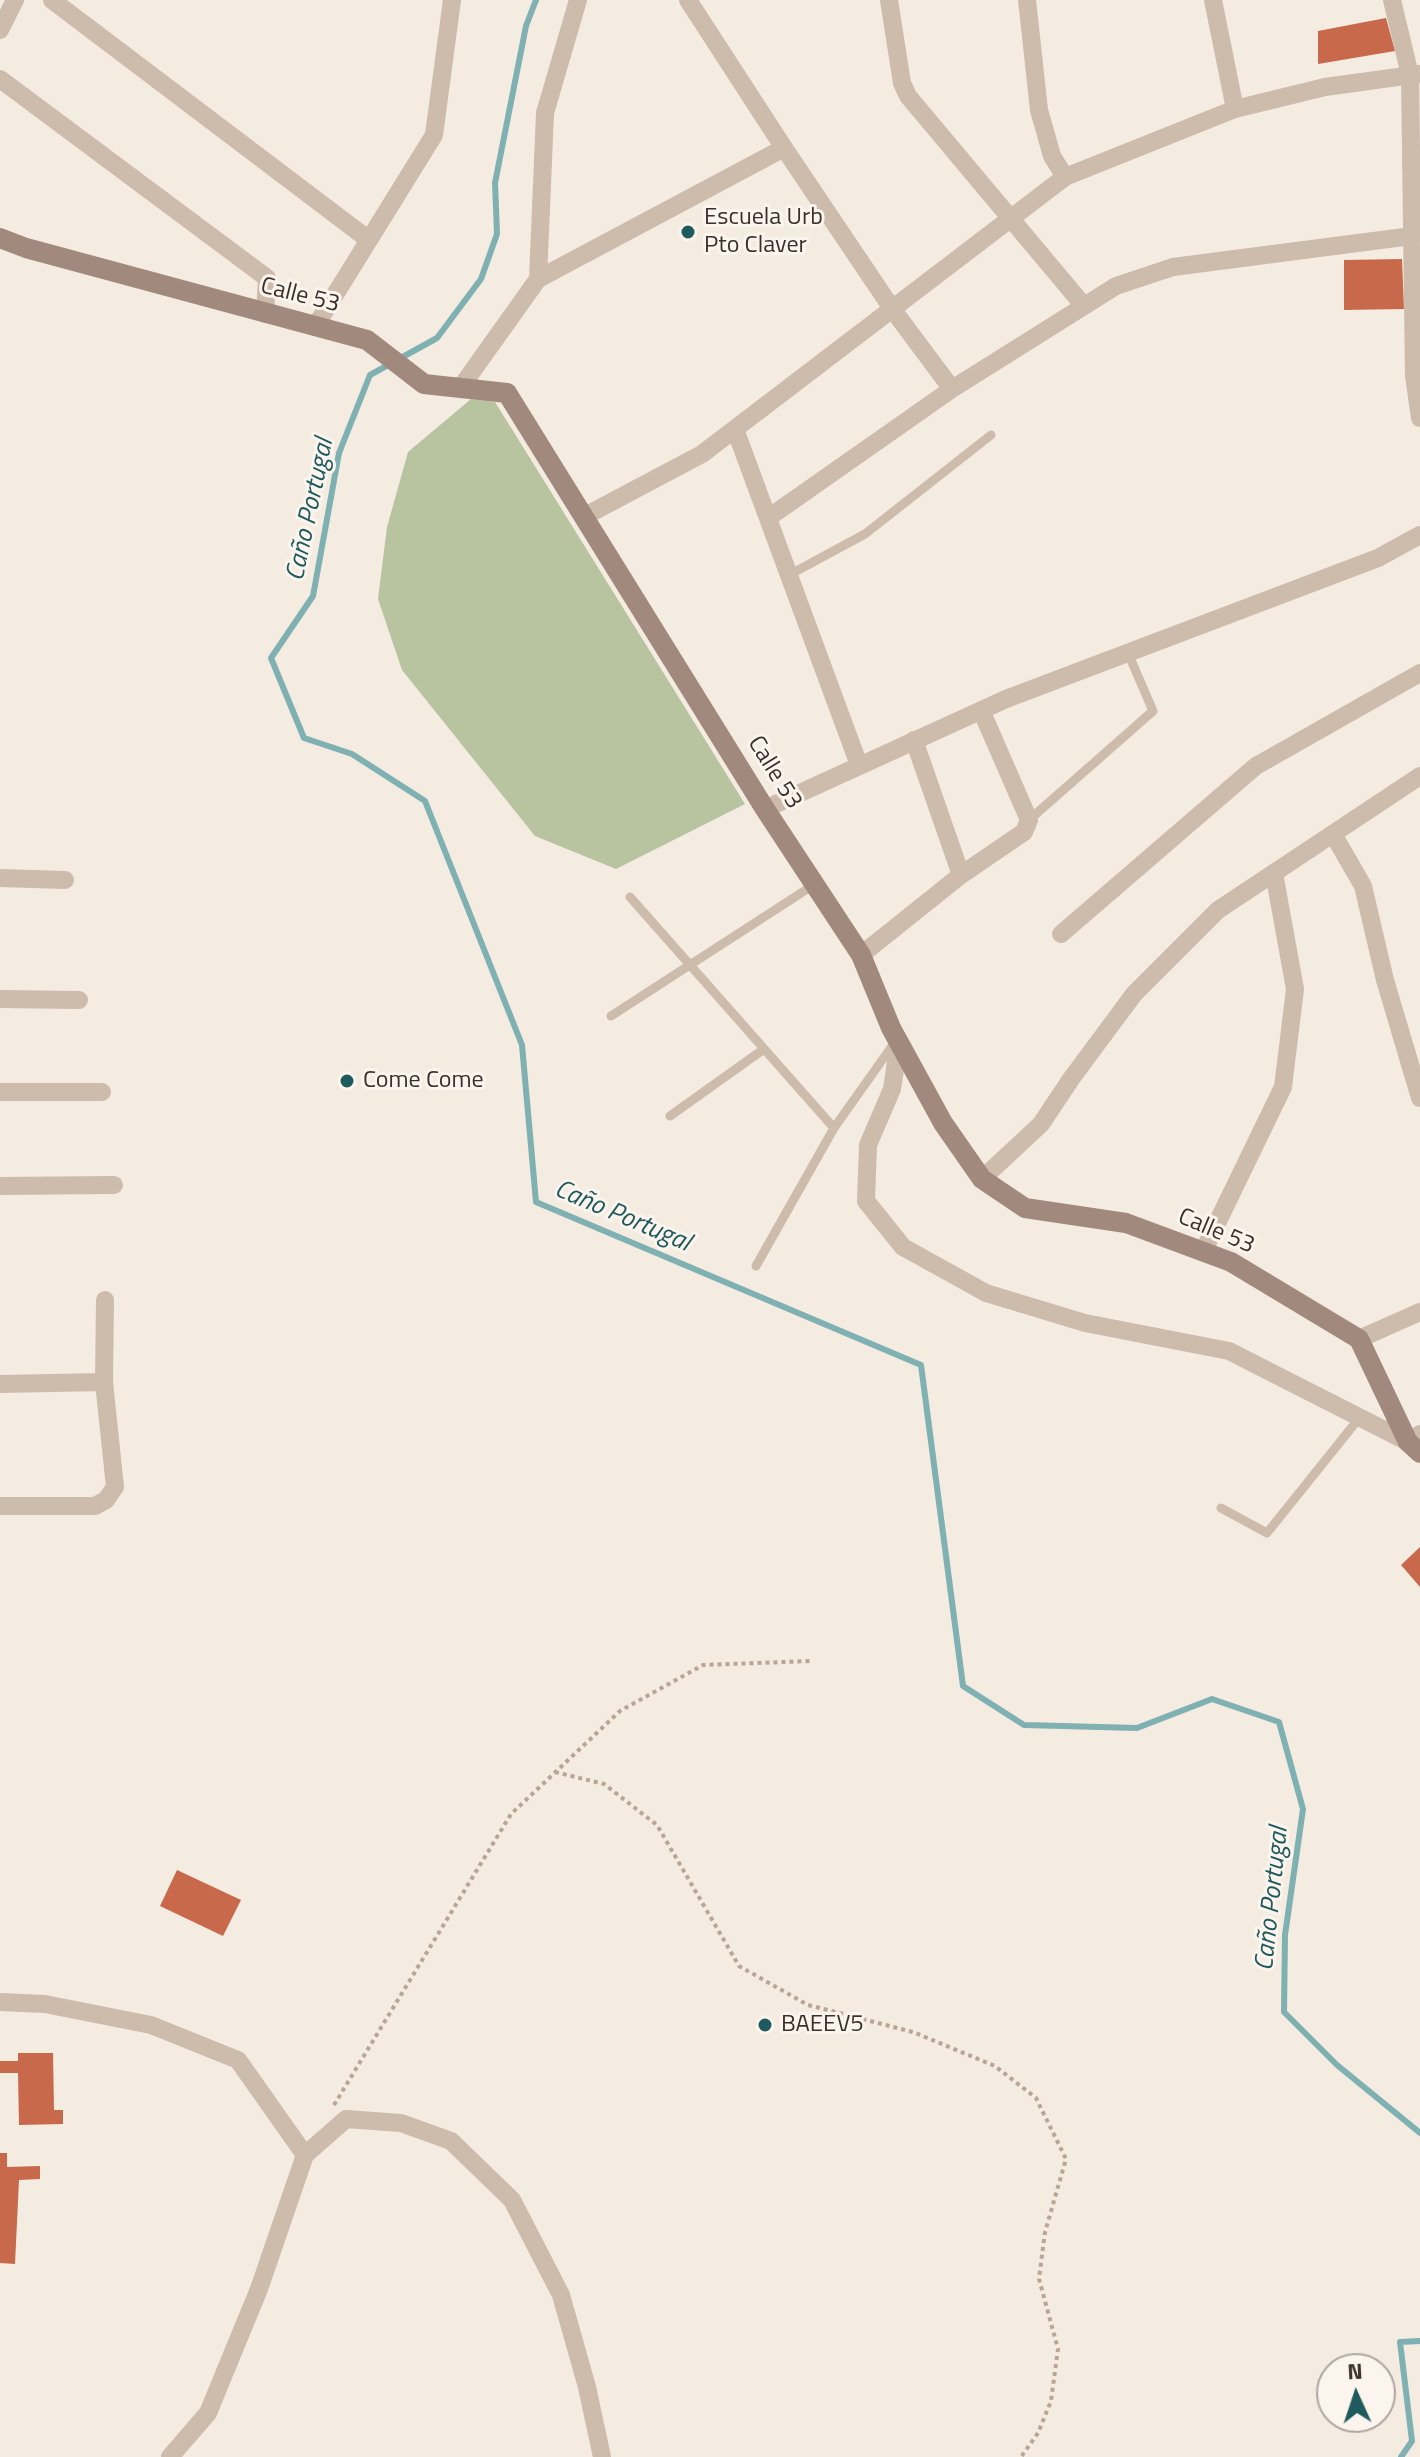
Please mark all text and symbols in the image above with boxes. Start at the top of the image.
place label: Escuela Urb Pto Claver [704,204,823,260]
marker: Escuela Urb Pto Claver [679,223,697,241]
street label: Calle 53 [257,272,343,320]
water label: Caño Portugal [281,436,341,584]
street label: Calle 53 [740,731,808,815]
place label: Come Come [363,1067,484,1095]
marker: Come Come [338,1072,356,1090]
water label: Caño Portugal [549,1174,695,1260]
street label: Calle 53 [1173,1203,1259,1261]
water label: Caño Portugal [1250,1825,1296,1973]
place label: BAEEV5 [781,2011,864,2039]
marker: BAEEV5 [756,2016,774,2034]
north arrow [1316,2353,1396,2433]
text: N [1346,2354,1363,2388]

